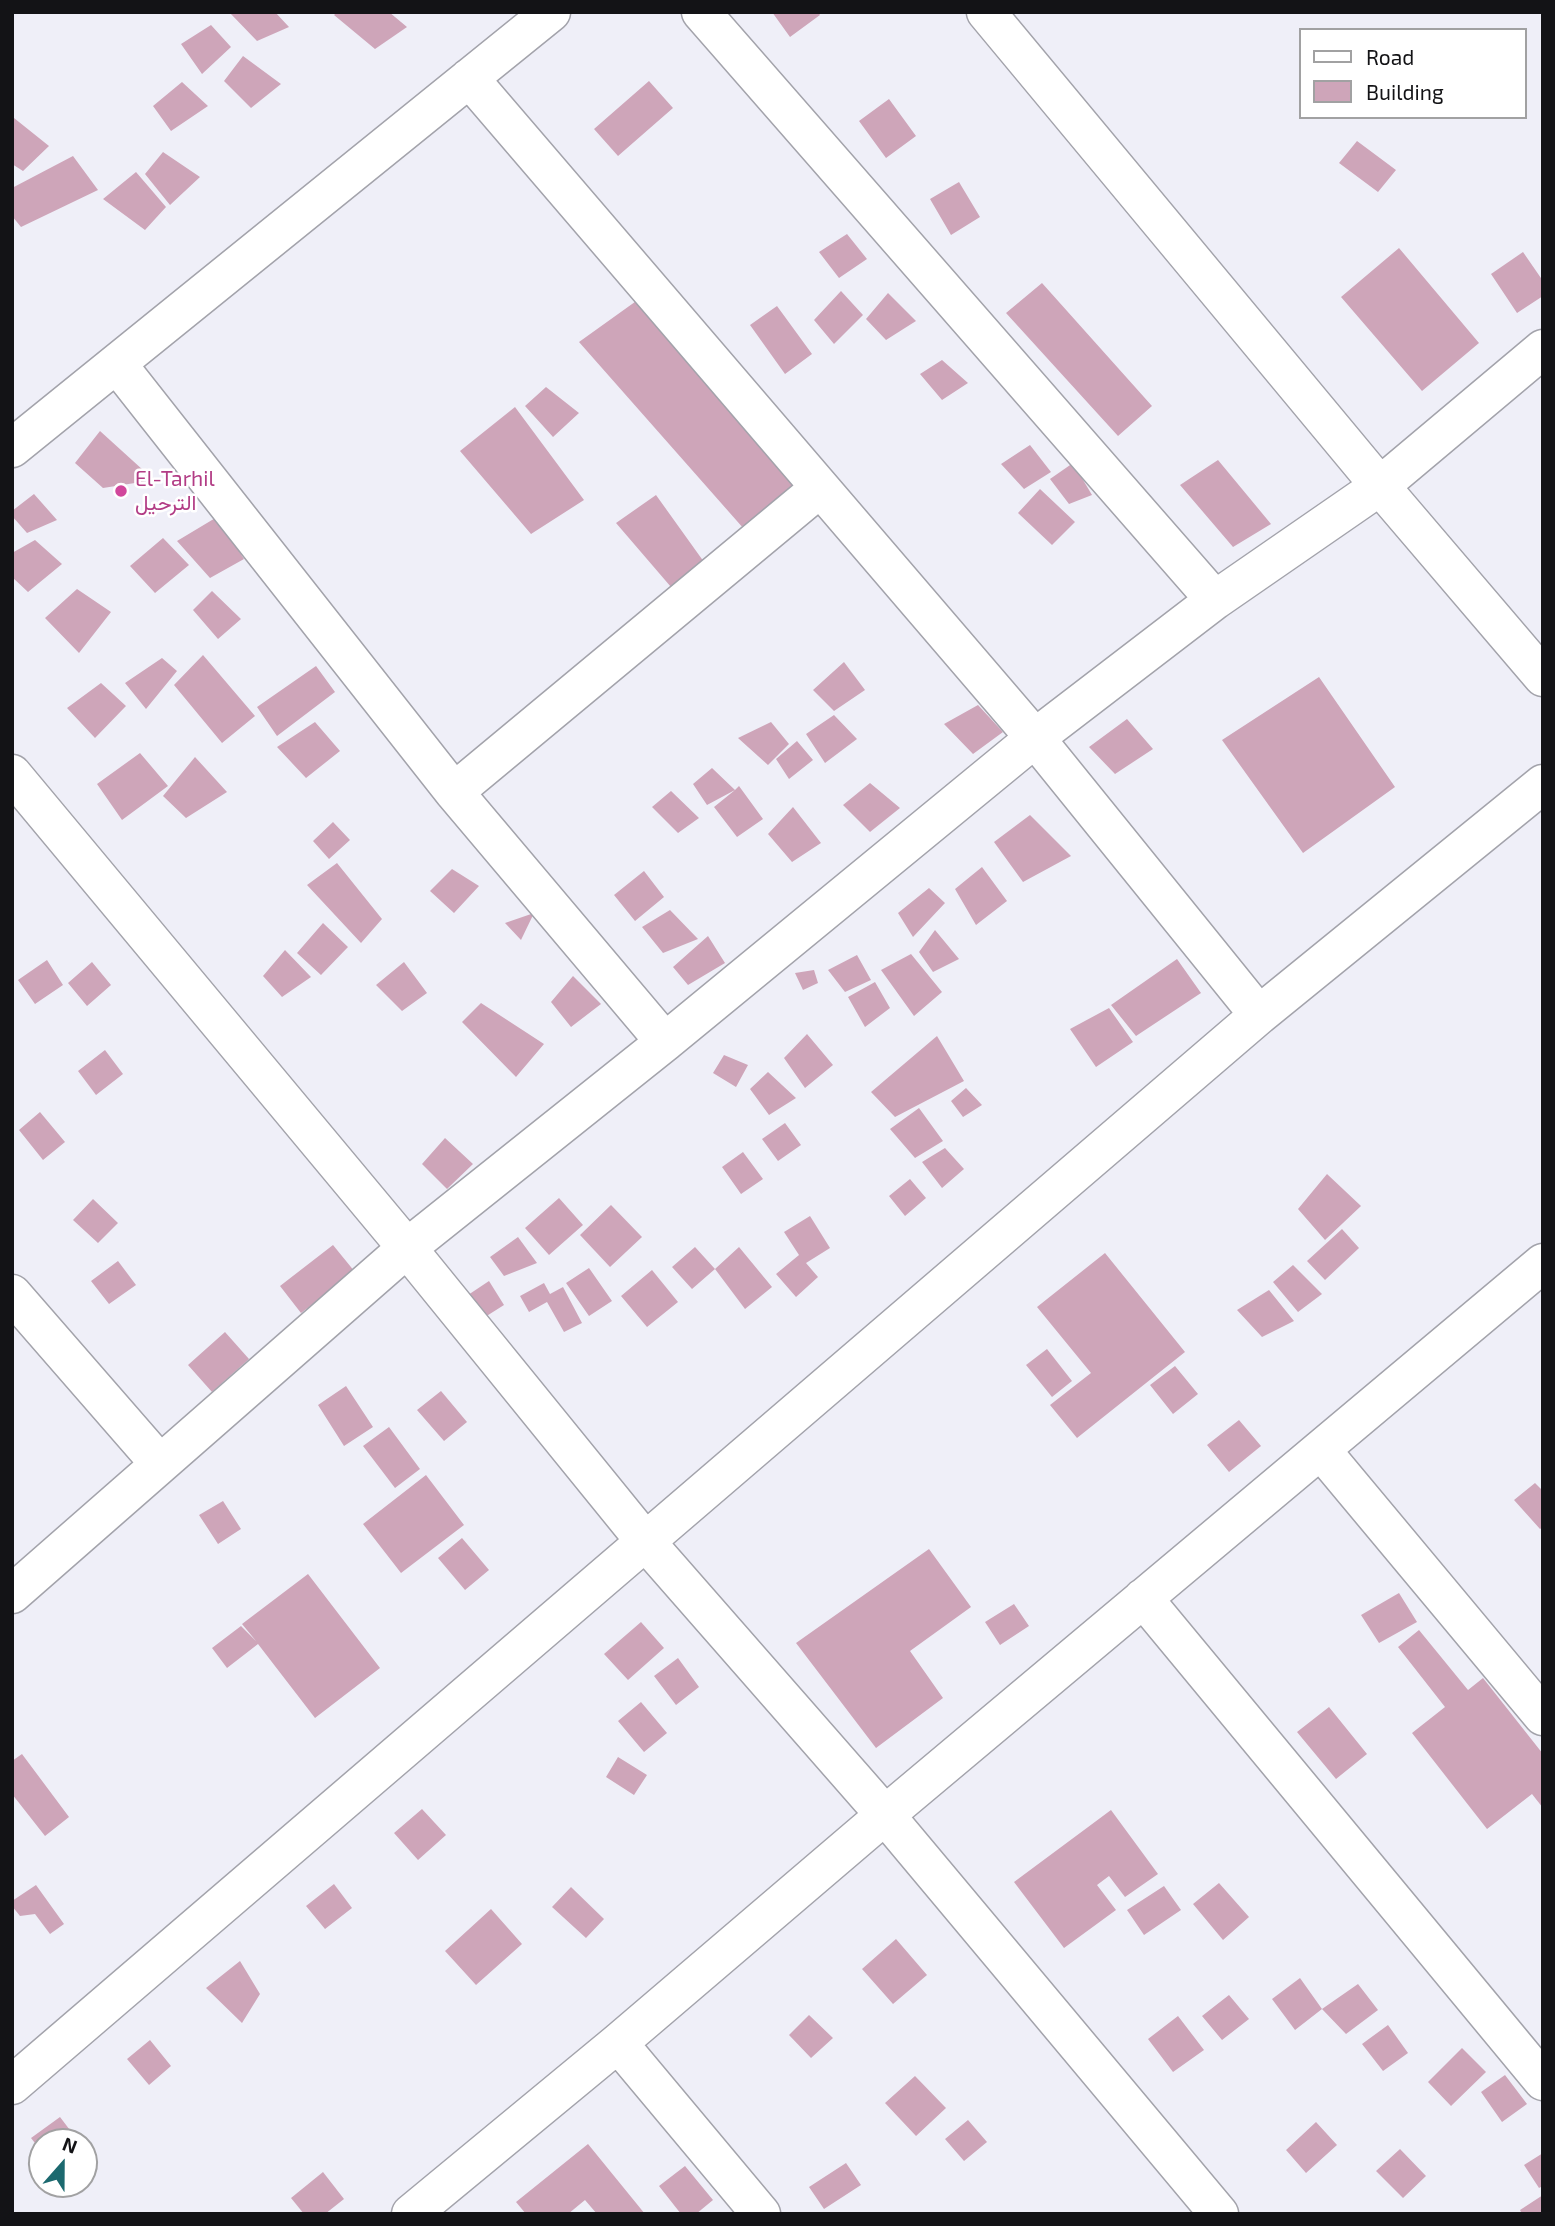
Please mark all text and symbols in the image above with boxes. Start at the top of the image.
legend [1300,28,1527,119]
text: Road [1366,44,1414,69]
text: Building [1366,79,1444,104]
place label: El-Tarhil الترحيل [135,466,215,516]
marker: El-Tarhil الترحيل [113,483,129,499]
north arrow [28,2128,98,2198]
text: N [59,2132,81,2158]

